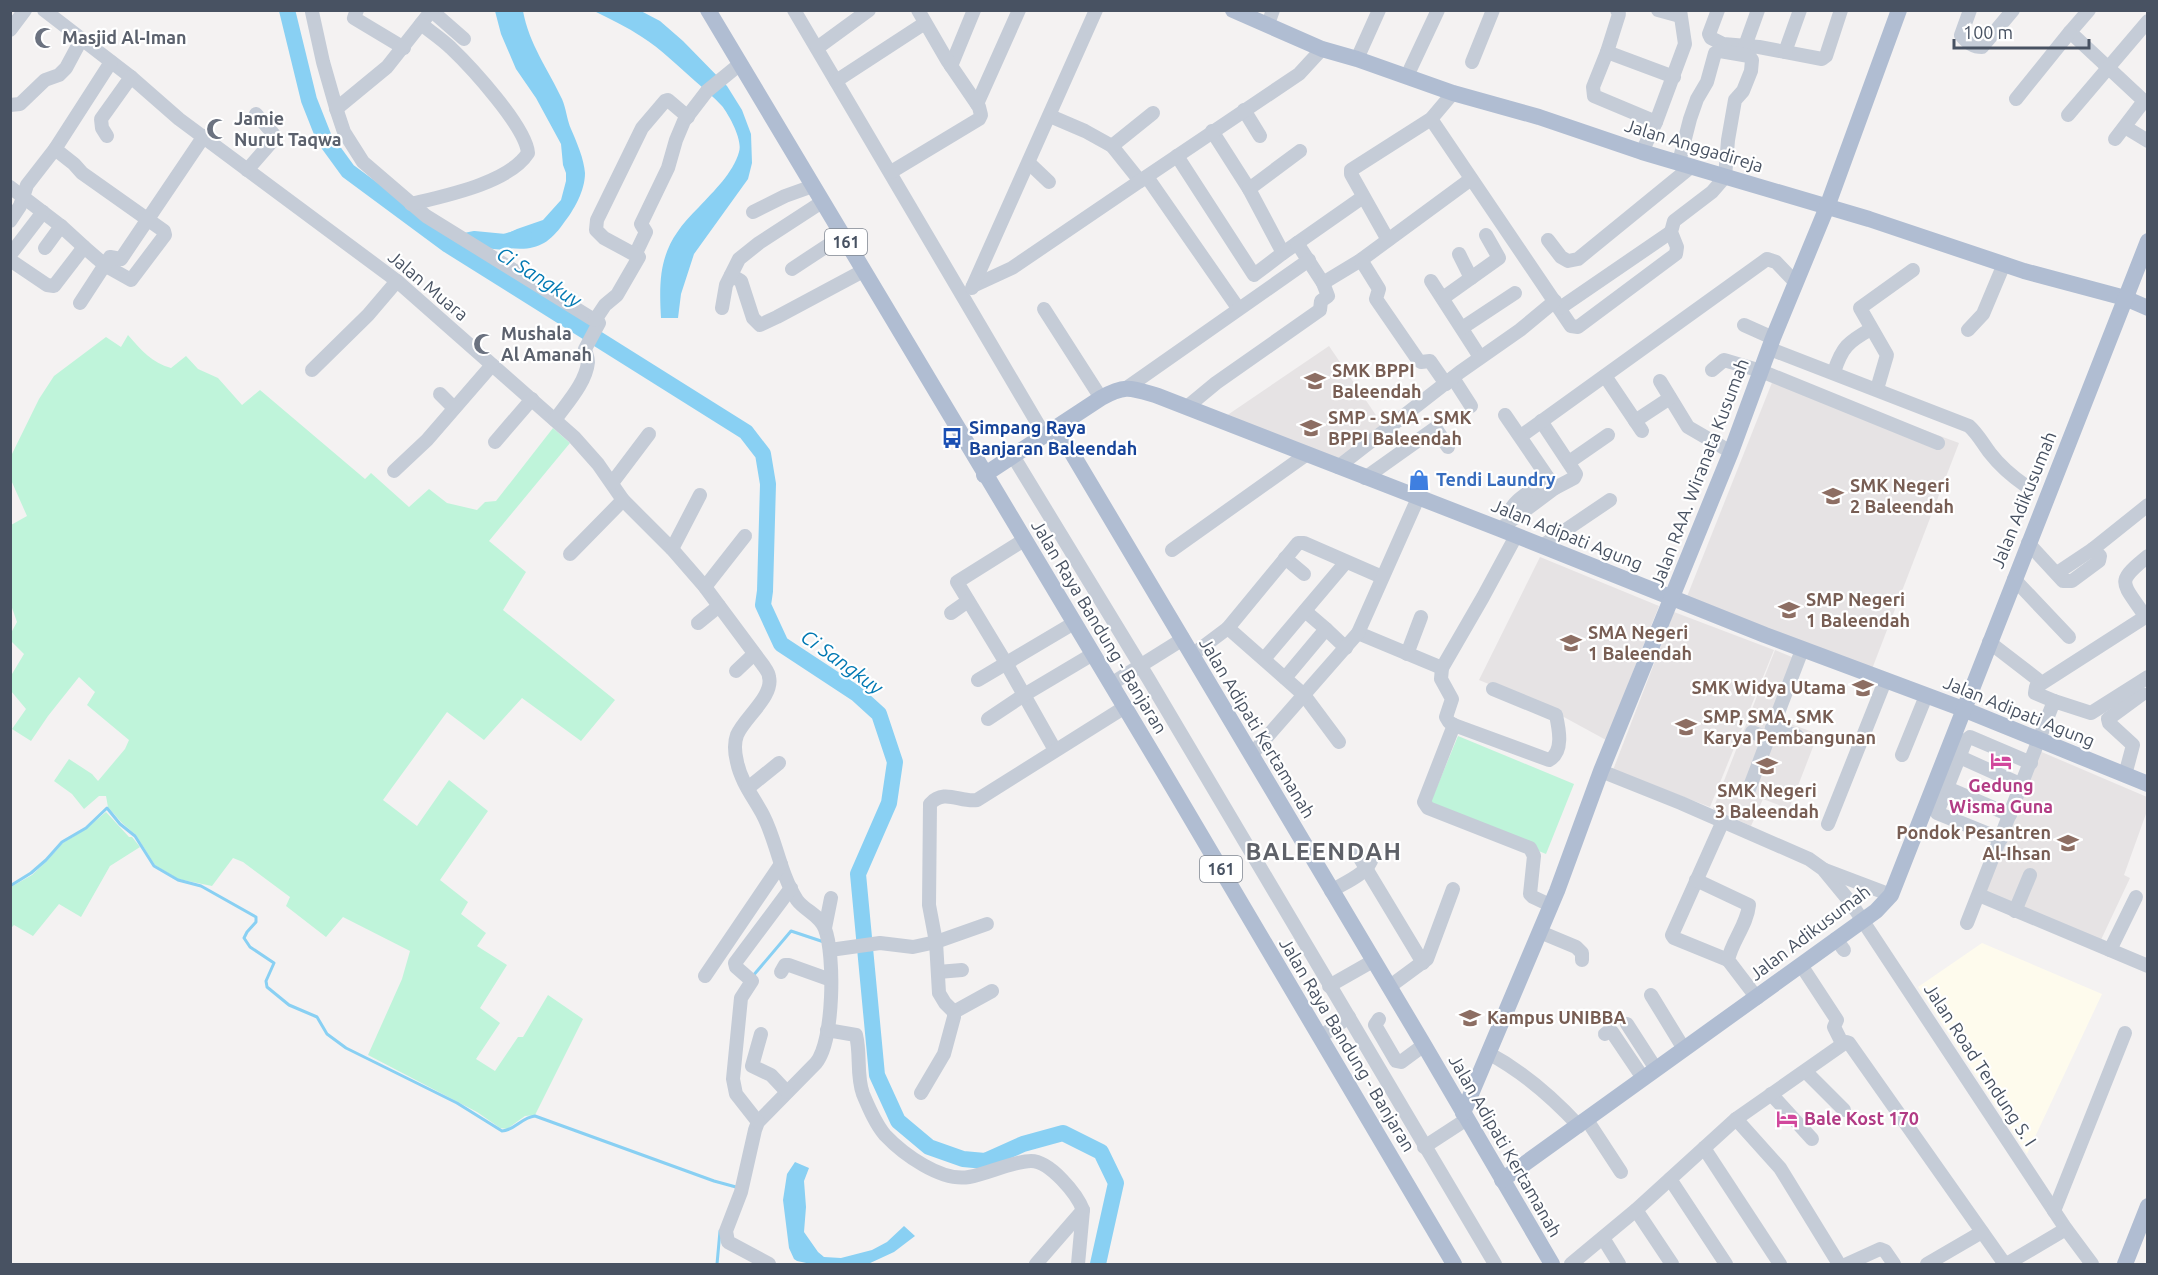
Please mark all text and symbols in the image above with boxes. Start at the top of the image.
scale bar [1954,12,2089,50]
text: 100 m [1963,22,2013,42]
mosque icon: Masjid Al-Iman [33,26,57,50]
place label: Masjid Al-Iman [62,27,187,47]
place label: Jamie Nurut Taqwa [234,108,342,149]
street label: Jalan Anggadireja [1623,114,1766,176]
mosque icon: Jamie Nurut Taqwa [205,117,229,141]
road number: 161 [825,229,867,255]
water label: Ci Sangkuy [493,242,586,312]
street label: Jalan Muara [385,246,473,324]
place label: Mushala Al Amanah [501,323,592,364]
mosque icon: Mushala Al Amanah [472,332,496,356]
street label: Jalan RAA. Wiranata Kusumah [1646,356,1752,590]
place label: SMK BPPI Baleendah [1332,360,1422,401]
school or university icon: SMK BPPI Baleendah [1303,369,1327,393]
place label: SMP - SMA - SMK BPPI Baleendah [1328,407,1472,448]
school or university icon: SMP - SMA - SMK BPPI Baleendah [1299,416,1323,440]
place label: Simpang Raya Banjaran Baleendah [969,417,1137,458]
bus stop icon: Simpang Raya Banjaran Baleendah [940,426,964,450]
street label: Jalan Adikusumah [1987,428,2060,571]
shop icon: Tendi Laundry [1407,468,1431,492]
place label: Tendi Laundry [1436,469,1556,489]
place label: SMK Negeri 2 Baleendah [1850,475,1954,516]
school or university icon: SMK Negeri 2 Baleendah [1821,484,1845,508]
street label: Jalan Adipati Agung [1489,495,1646,574]
street label: Jalan Raya Bandung - Banjaran [1028,516,1172,737]
place label: SMP Negeri 1 Baleendah [1806,589,1910,630]
school or university icon: SMP Negeri 1 Baleendah [1777,598,1801,622]
place label: SMA Negeri 1 Baleendah [1588,622,1692,663]
water label: Ci Sangkuy [797,624,888,699]
school or university icon: SMA Negeri 1 Baleendah [1559,631,1583,655]
street label: Jalan Adipati Kertamanah [1196,634,1320,821]
street label: Jalan Adipati Agung [1941,672,2098,751]
school or university icon: SMK Widya Utama [1851,676,1875,700]
place label: SMK Widya Utama [1691,677,1846,697]
place label: SMP, SMA, SMK Karya Pembangunan [1703,706,1876,747]
school or university icon: SMP, SMA, SMK Karya Pembangunan [1674,715,1698,739]
hotel icon: Gedung Wisma Guna [1989,749,2013,773]
school or university icon: SMK Negeri 3 Baleendah [1755,754,1779,778]
place label: Gedung Wisma Guna [1949,775,2053,816]
place label: SMK Negeri 3 Baleendah [1715,780,1819,821]
place label: Pondok Pesantren Al-Ihsan [1896,822,2051,863]
school or university icon: Pondok Pesantren Al-Ihsan [2056,831,2080,855]
district label: BALEENDAH [1245,838,1403,865]
road number: 161 [1200,856,1242,882]
street label: Jalan Adikusumah [1745,880,1874,984]
street label: Jalan Raya Bandung - Banjaran [1276,934,1420,1155]
street label: Jalan Road Tendung S. I [1921,979,2041,1150]
school or university icon: Kampus UNIBBA [1458,1006,1482,1030]
place label: Kampus UNIBBA [1487,1007,1626,1027]
street label: Jalan Adipati Kertamanah [1445,1051,1566,1240]
hotel icon: Bale Kost 170 [1775,1107,1799,1131]
place label: Bale Kost 170 [1804,1108,1919,1128]

